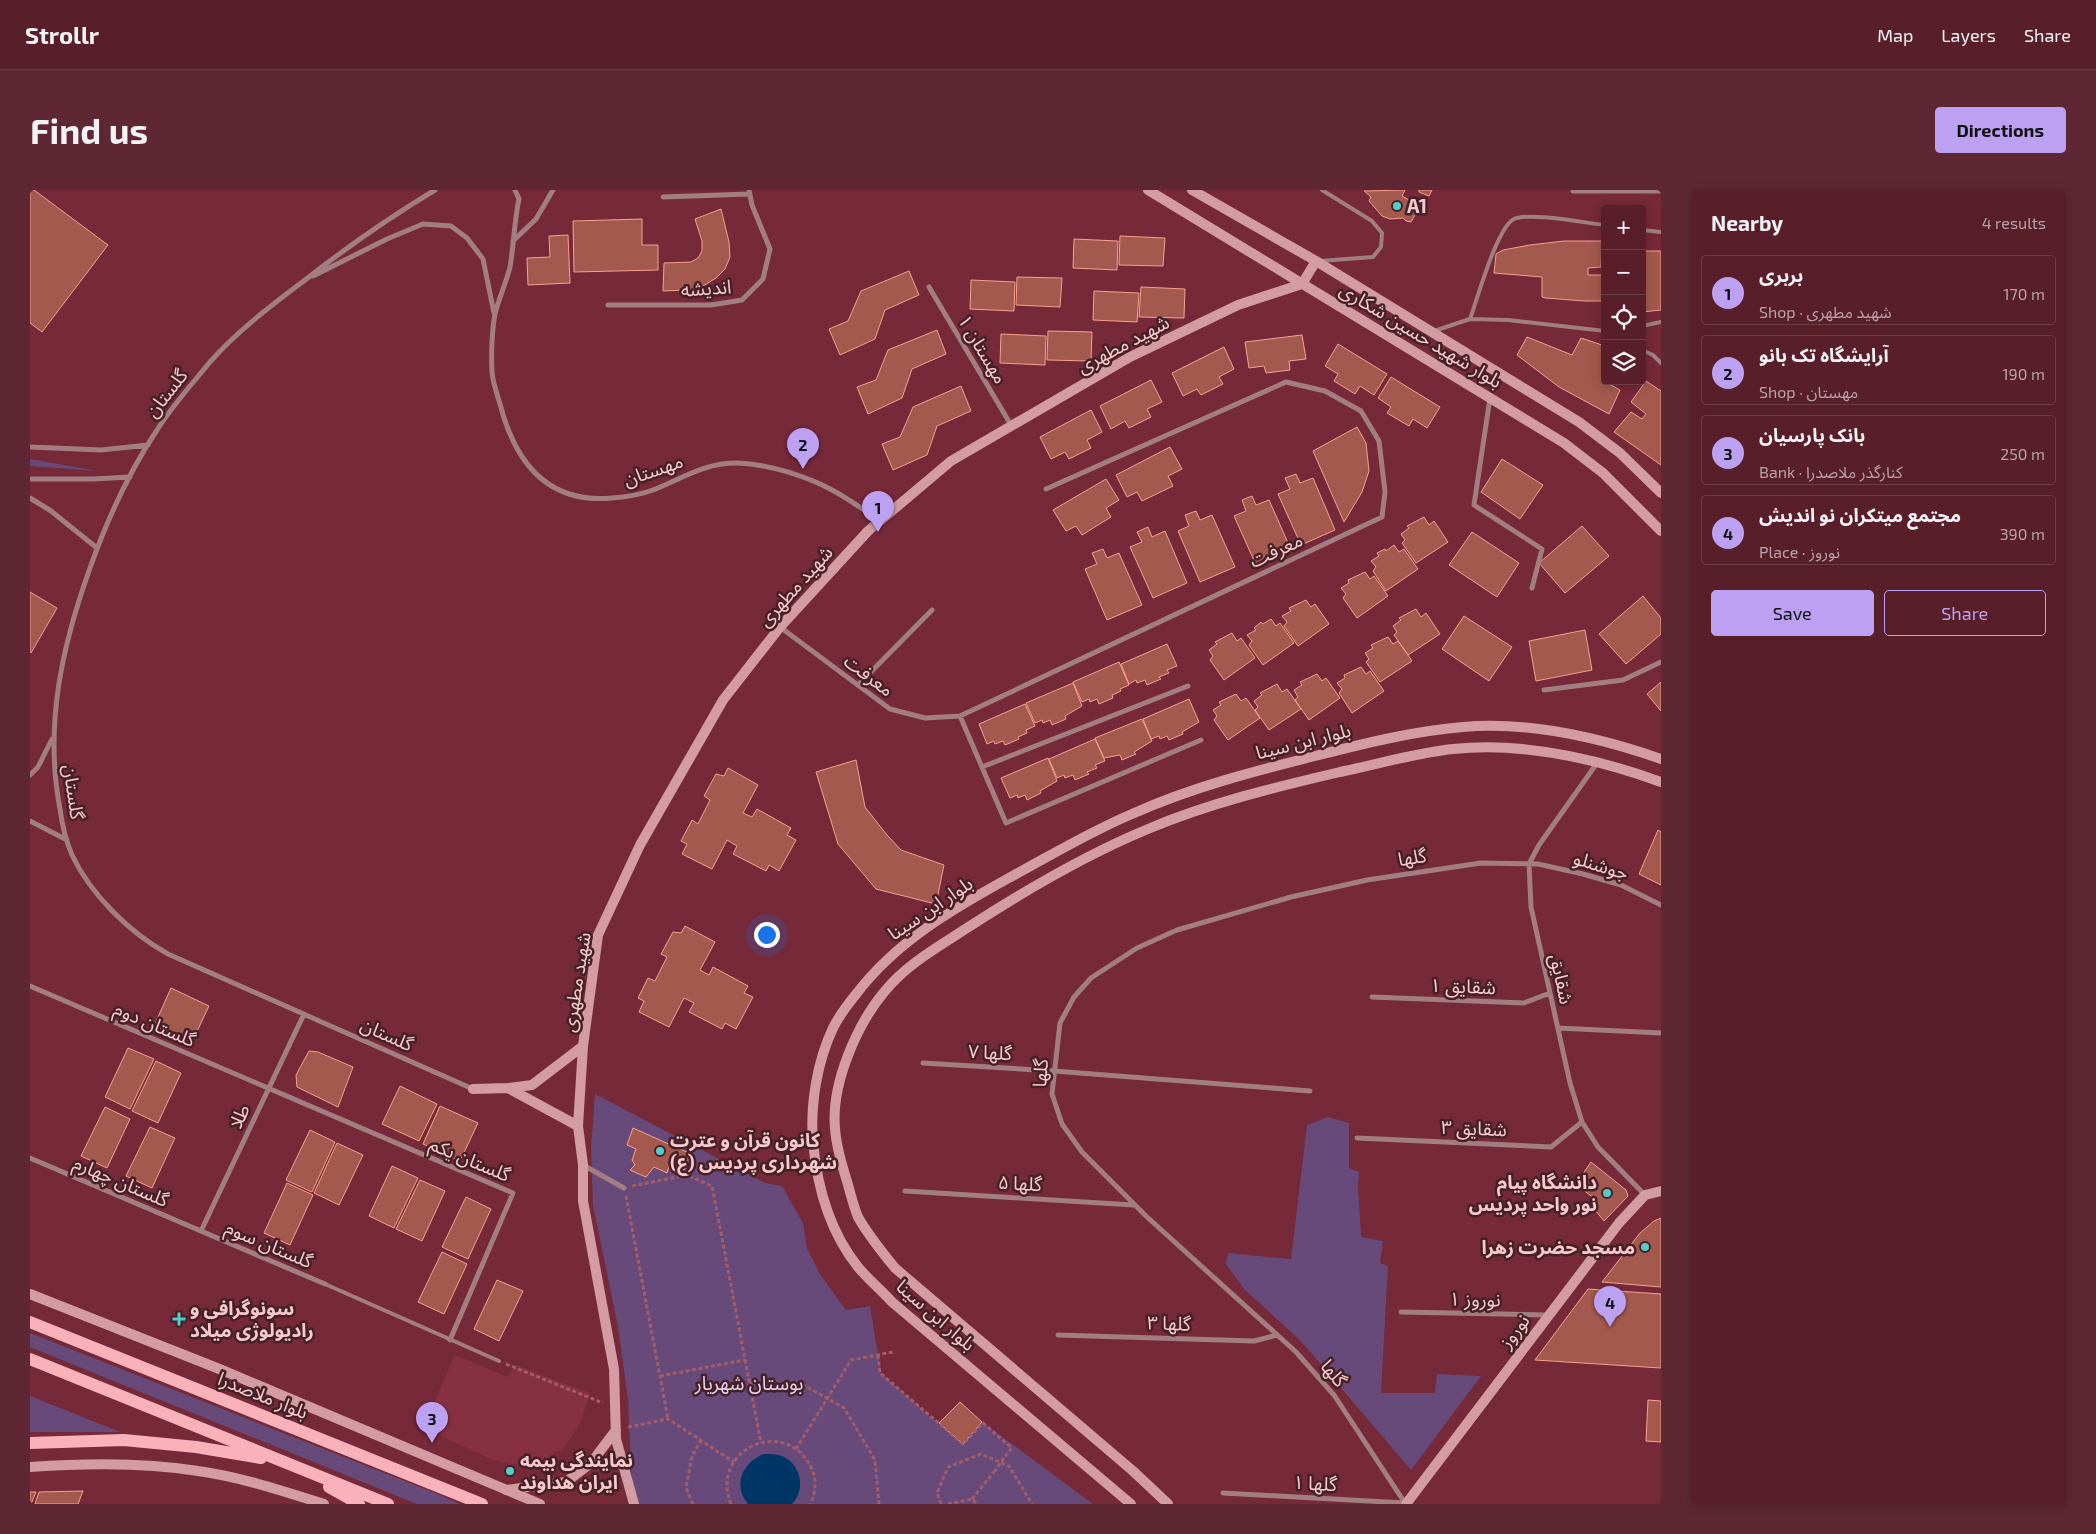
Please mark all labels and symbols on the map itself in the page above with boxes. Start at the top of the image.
place label: A1 [1407,194,1427,217]
marker: A1 [1391,200,1403,212]
street label: اندیشه [680,274,732,301]
street label: بلوار شهید حسین شکاری [1335,277,1507,393]
street label: مهستان ۱ [954,310,1013,387]
street label: شهید مطهری [1073,310,1173,378]
street label: گلستان [140,363,192,422]
pin: 2 [787,428,819,469]
street label: مهستان [620,449,686,490]
pin: 1 [862,491,894,532]
street label: معرفت [1246,527,1306,573]
street label: شهید مطهری [752,540,838,632]
street label: معرفت [839,649,899,701]
street label: بلوار ابن سینا [1253,718,1353,764]
street label: گلستان [59,763,90,822]
street label: گلها [1396,843,1429,870]
street label: جوشنلو [1571,845,1631,885]
street label: بلوار ابن سینا [883,871,977,945]
your location [754,922,780,948]
street label: شهید مطهری [556,930,596,1034]
street label: شقایق [1545,952,1579,1006]
street label: شقایق ۱ [1430,973,1496,999]
street label: گلستان دوم [109,996,200,1055]
street label: گلستان [357,1012,418,1056]
street label: گلها ۷ [968,1039,1014,1064]
street label: گلها [1027,1057,1052,1088]
street label: طلا [223,1100,254,1132]
street label: شقایق ۳ [1441,1115,1507,1141]
place label: کانون قرآن و عترت (ع) شهرداری پردیس [670,1128,837,1176]
street label: گلستان یکم [425,1131,515,1190]
marker: کانون قرآن و عترت (ع) شهرداری پردیس [654,1145,666,1157]
street label: گلستان چهارم [69,1150,173,1215]
street label: گلها ۵ [998,1170,1044,1195]
place label: دانشگاه پیام نور واحد پردیس [1469,1170,1597,1217]
marker: دانشگاه پیام نور واحد پردیس [1601,1187,1613,1199]
street label: گلستان سوم [221,1215,317,1276]
place label: مسجد حضرت زهرا [1482,1235,1635,1259]
marker: مسجد حضرت زهرا [1639,1241,1651,1253]
street label: بلوار ابن سینا [891,1274,981,1356]
pin: 4 [1594,1286,1626,1327]
street label: نوروز ۱ [1449,1287,1501,1311]
place label: سونوگرافی و رادیولوژی میلاد [190,1296,314,1342]
street label: نوروز [1493,1309,1535,1354]
street label: گلها ۳ [1147,1310,1192,1335]
marker: سونوگرافی و رادیولوژی میلاد [172,1312,186,1326]
street label: گلها [1316,1354,1353,1392]
street label: بلوار ملاصدرا [214,1366,312,1424]
park label: بوستان شهریار [694,1371,803,1395]
pin: 3 [416,1402,448,1443]
place label: نمایندگی بیمه ایران هداوند [520,1448,633,1494]
marker: نمایندگی بیمه ایران هداوند [504,1465,516,1477]
street label: گلها ۱ [1293,1470,1339,1495]

